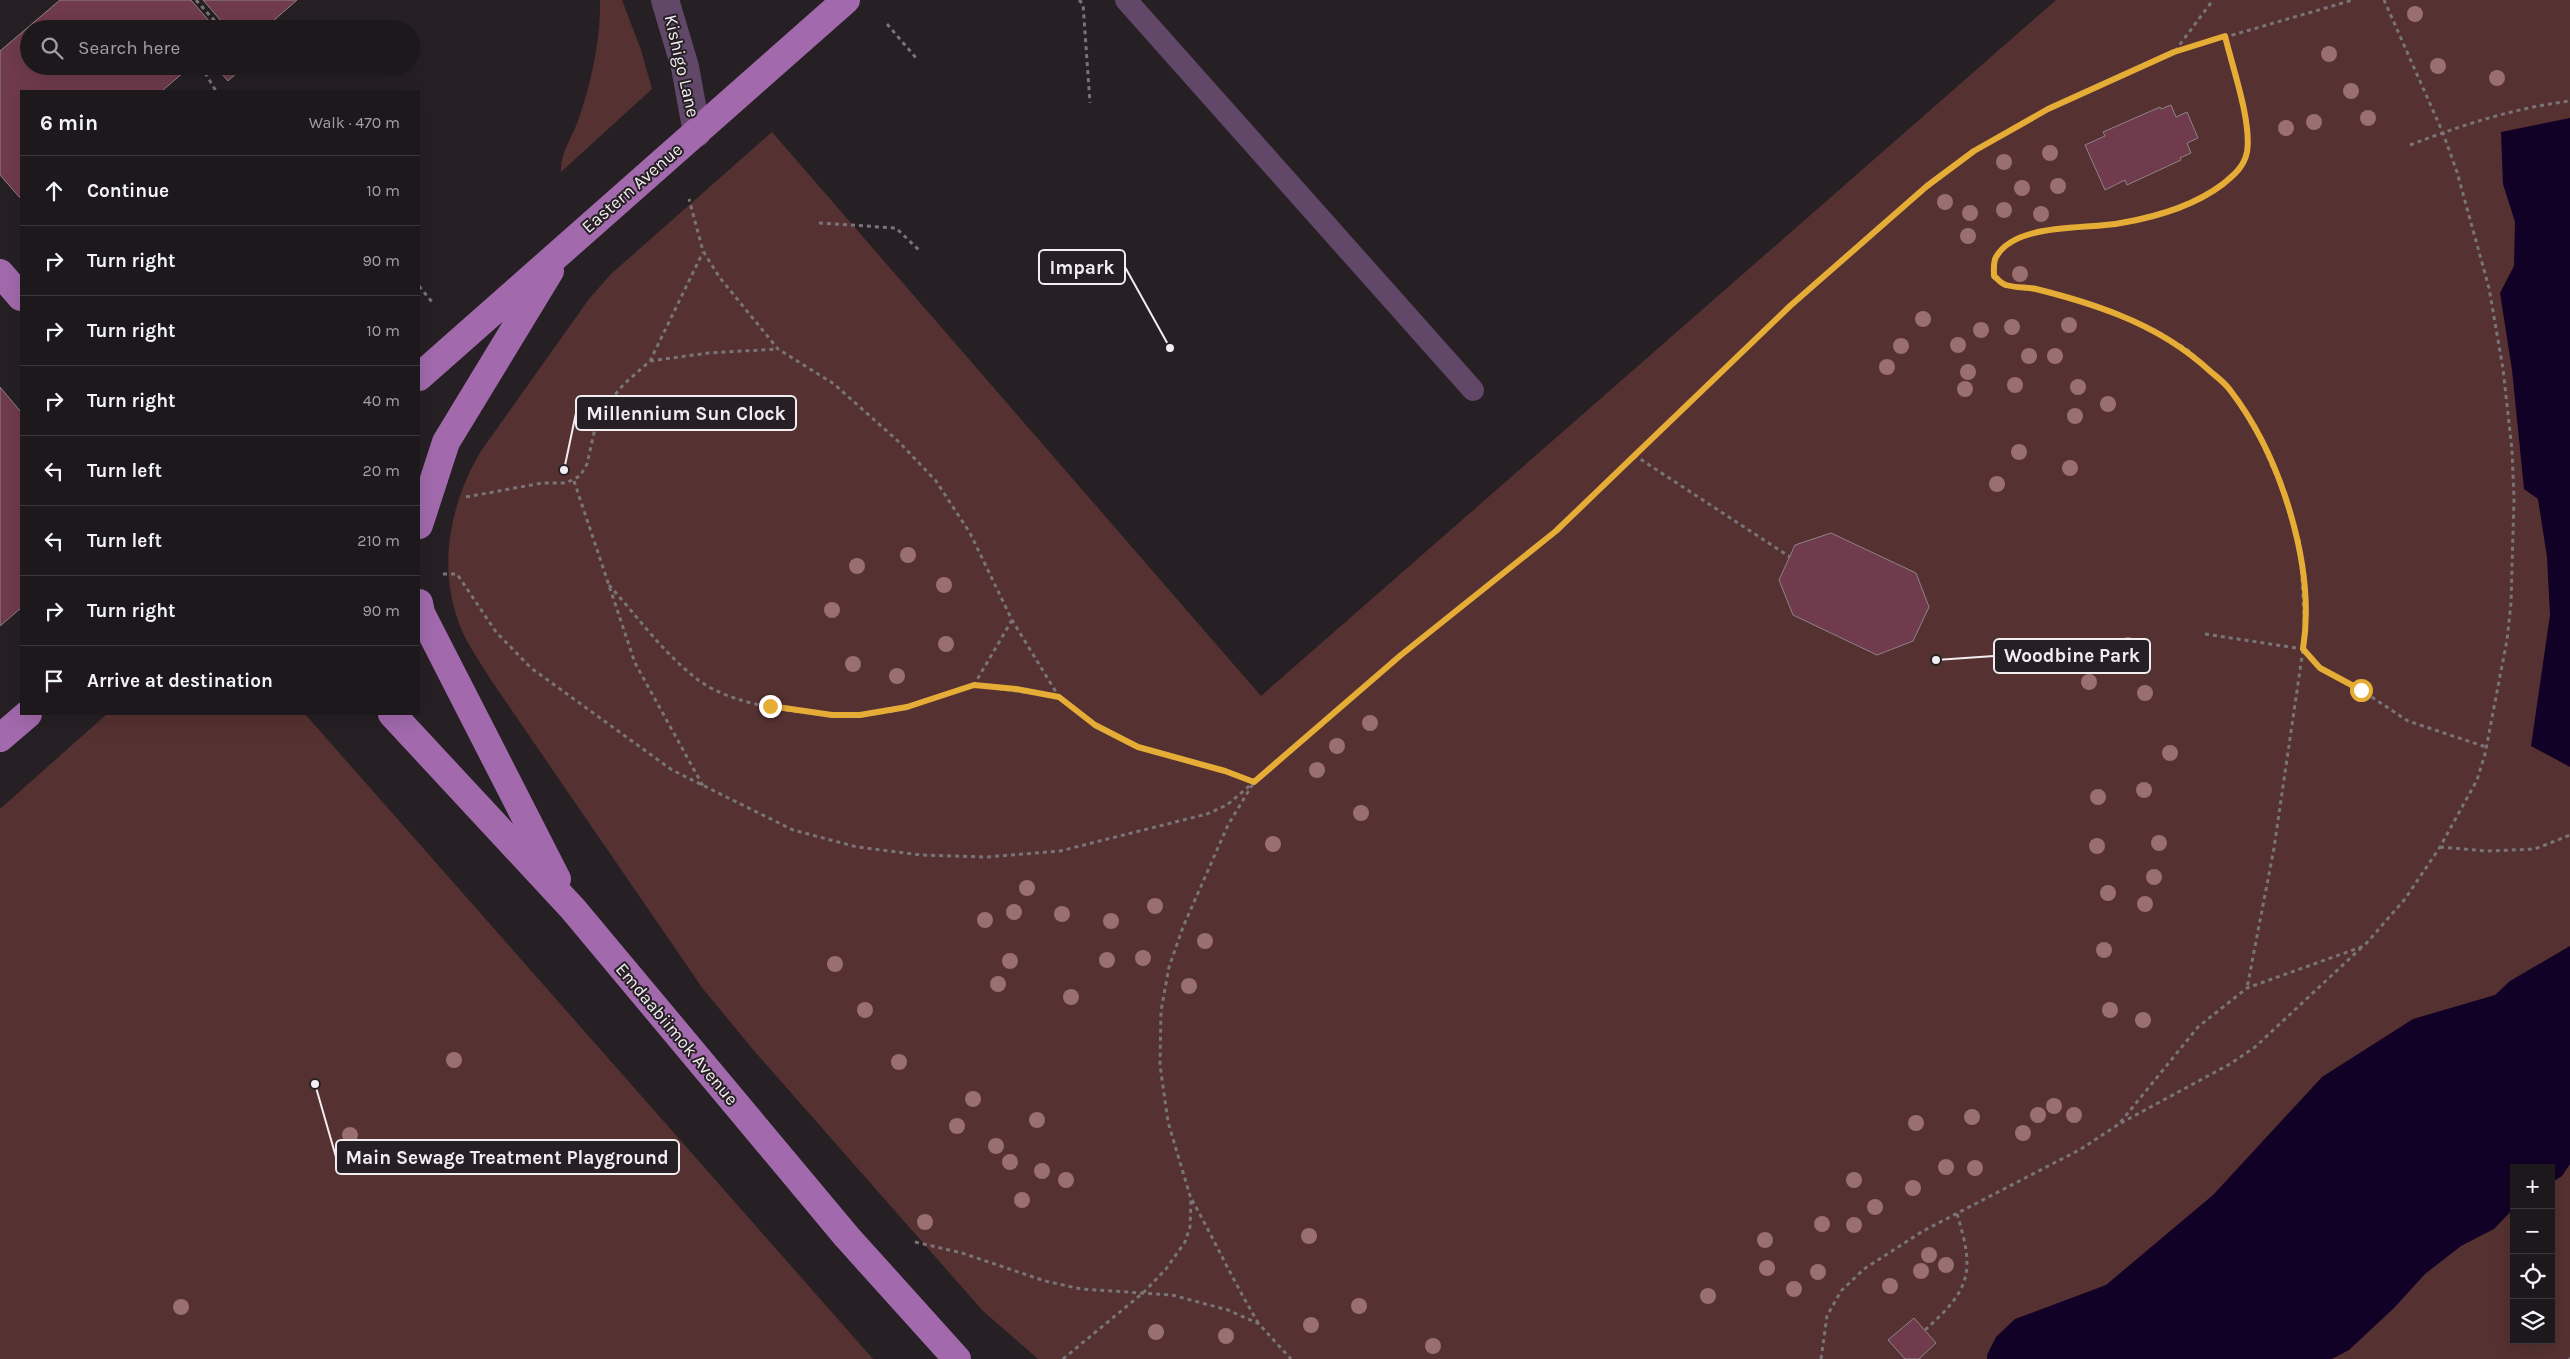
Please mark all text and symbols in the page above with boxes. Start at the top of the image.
street label: Kishigo Lane [660,13,704,119]
search box [20,20,420,75]
icon: search [38,34,66,62]
text: Search here [78,37,180,59]
text: 6 min [40,111,98,135]
text: Walk · 470 m [309,113,400,132]
street label: Eastern Avenue [577,138,687,238]
icon: ahead [40,177,68,205]
text: Continue [87,180,169,202]
text: 10 m [366,181,400,200]
icon: right [40,247,68,275]
text: Turn right [87,250,176,272]
callout: Impark [1039,250,1125,284]
text: 90 m [362,251,400,270]
text: Impark [1049,257,1115,279]
icon: right [40,317,68,345]
text: Turn right [87,320,176,342]
text: 10 m [366,321,400,340]
icon: right [40,387,68,415]
text: Turn right [87,390,176,412]
text: 40 m [363,391,400,410]
callout: Millennium Sun Clock [576,396,796,430]
text: Millennium Sun Clock [586,403,786,425]
icon: left [40,457,68,485]
text: Turn left [87,460,162,482]
text: 20 m [362,461,400,480]
icon: left [40,527,68,555]
text: Turn left [87,530,162,552]
text: 210 m [357,531,400,550]
icon: right [40,597,68,625]
text: Turn right [87,600,176,622]
text: 90 m [362,601,400,620]
callout: Woodbine Park [1994,639,2150,673]
text: Woodbine Park [2004,645,2140,667]
icon: arrive [40,667,68,695]
text: Arrive at destination [87,670,273,692]
route start [2350,679,2373,702]
route end [759,695,782,718]
street label: Emdaabiimok Avenue [611,958,743,1110]
callout: Main Sewage Treatment Playground [336,1140,679,1174]
text: Main Sewage Treatment Playground [345,1147,669,1169]
map controls [2510,1164,2555,1344]
button: + [2510,1164,2555,1209]
button: − [2510,1209,2555,1254]
button: locate [2510,1254,2555,1299]
button: layers [2510,1299,2555,1344]

